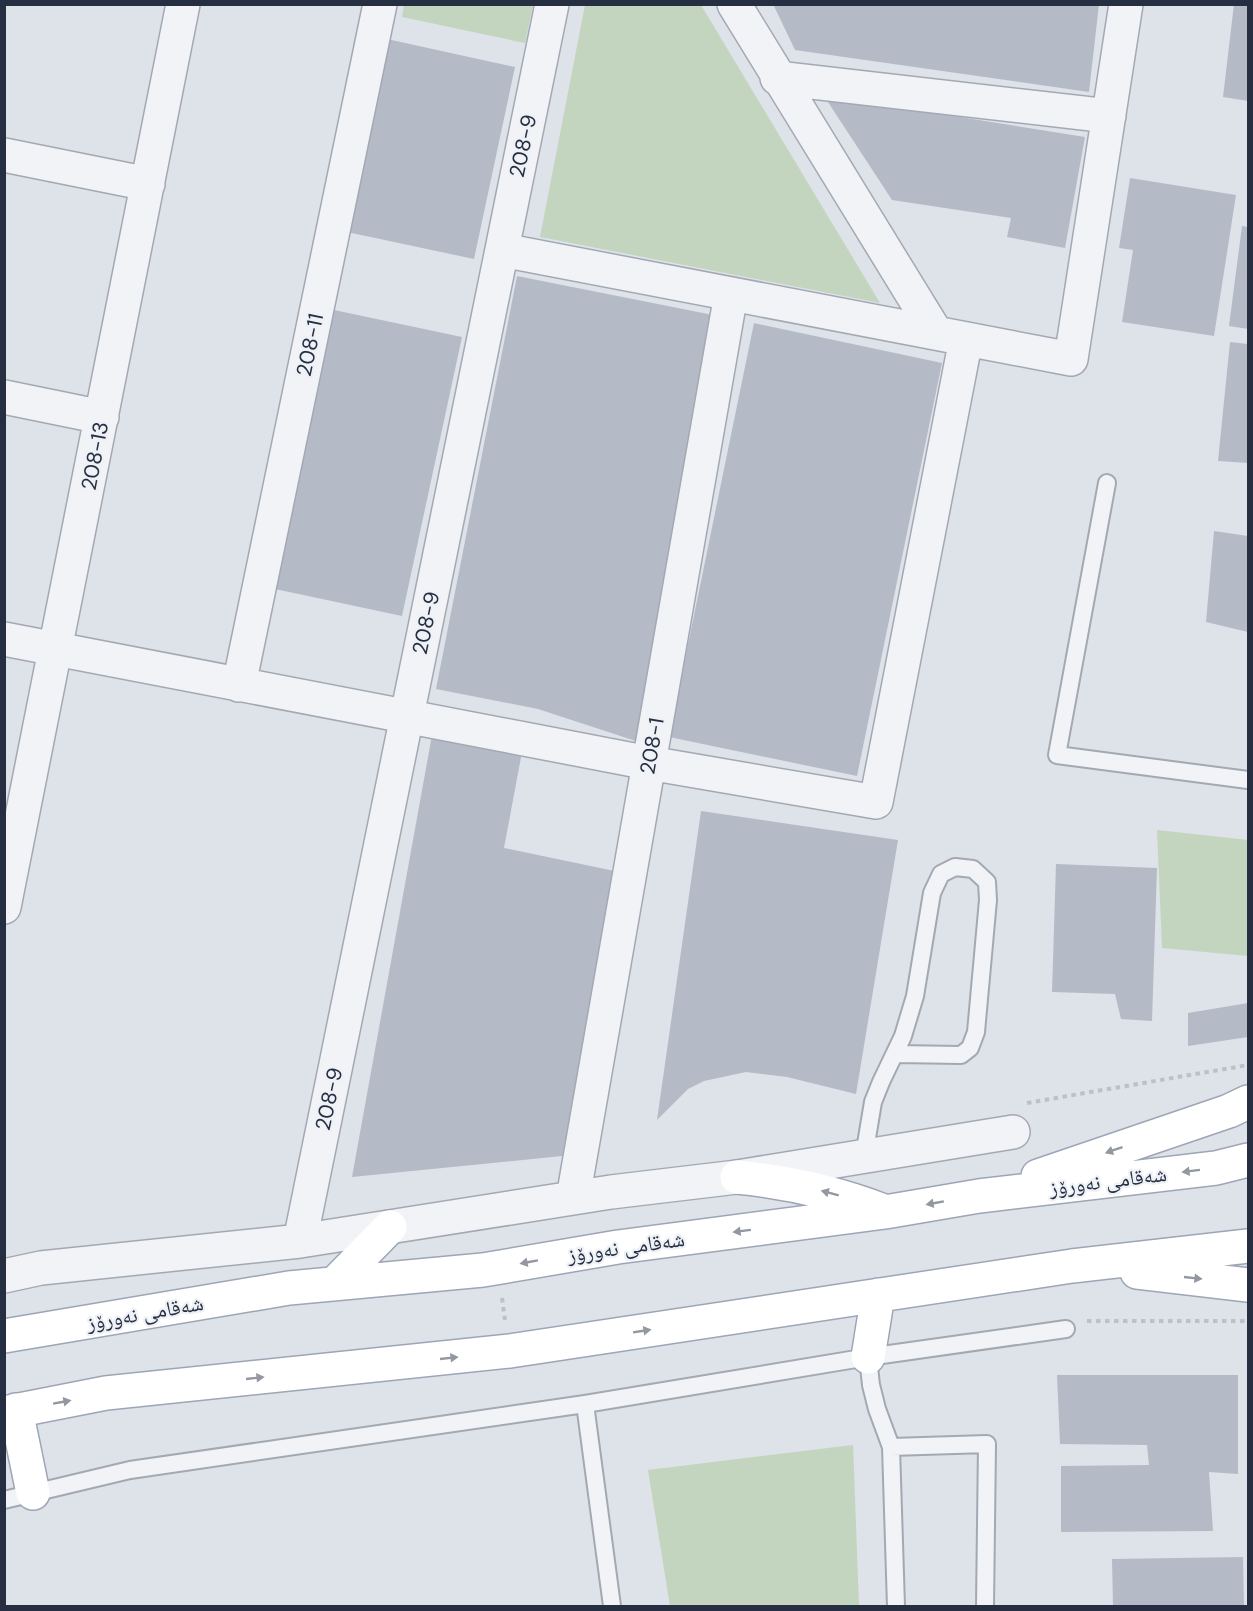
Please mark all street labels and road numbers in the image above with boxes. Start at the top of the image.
street label: 208-9 [503,112,543,180]
street label: 208-11 [290,311,330,379]
street label: 208-13 [75,419,115,493]
street label: 208-9 [406,589,446,657]
street label: 208-1 [633,716,671,776]
street label: 208-9 [309,1065,349,1133]
street label: شەقامی نەورۆز [1047,1160,1168,1202]
street label: شەقامی نەورۆز [565,1225,686,1269]
street label: شەقامی نەورۆز [83,1289,206,1337]

